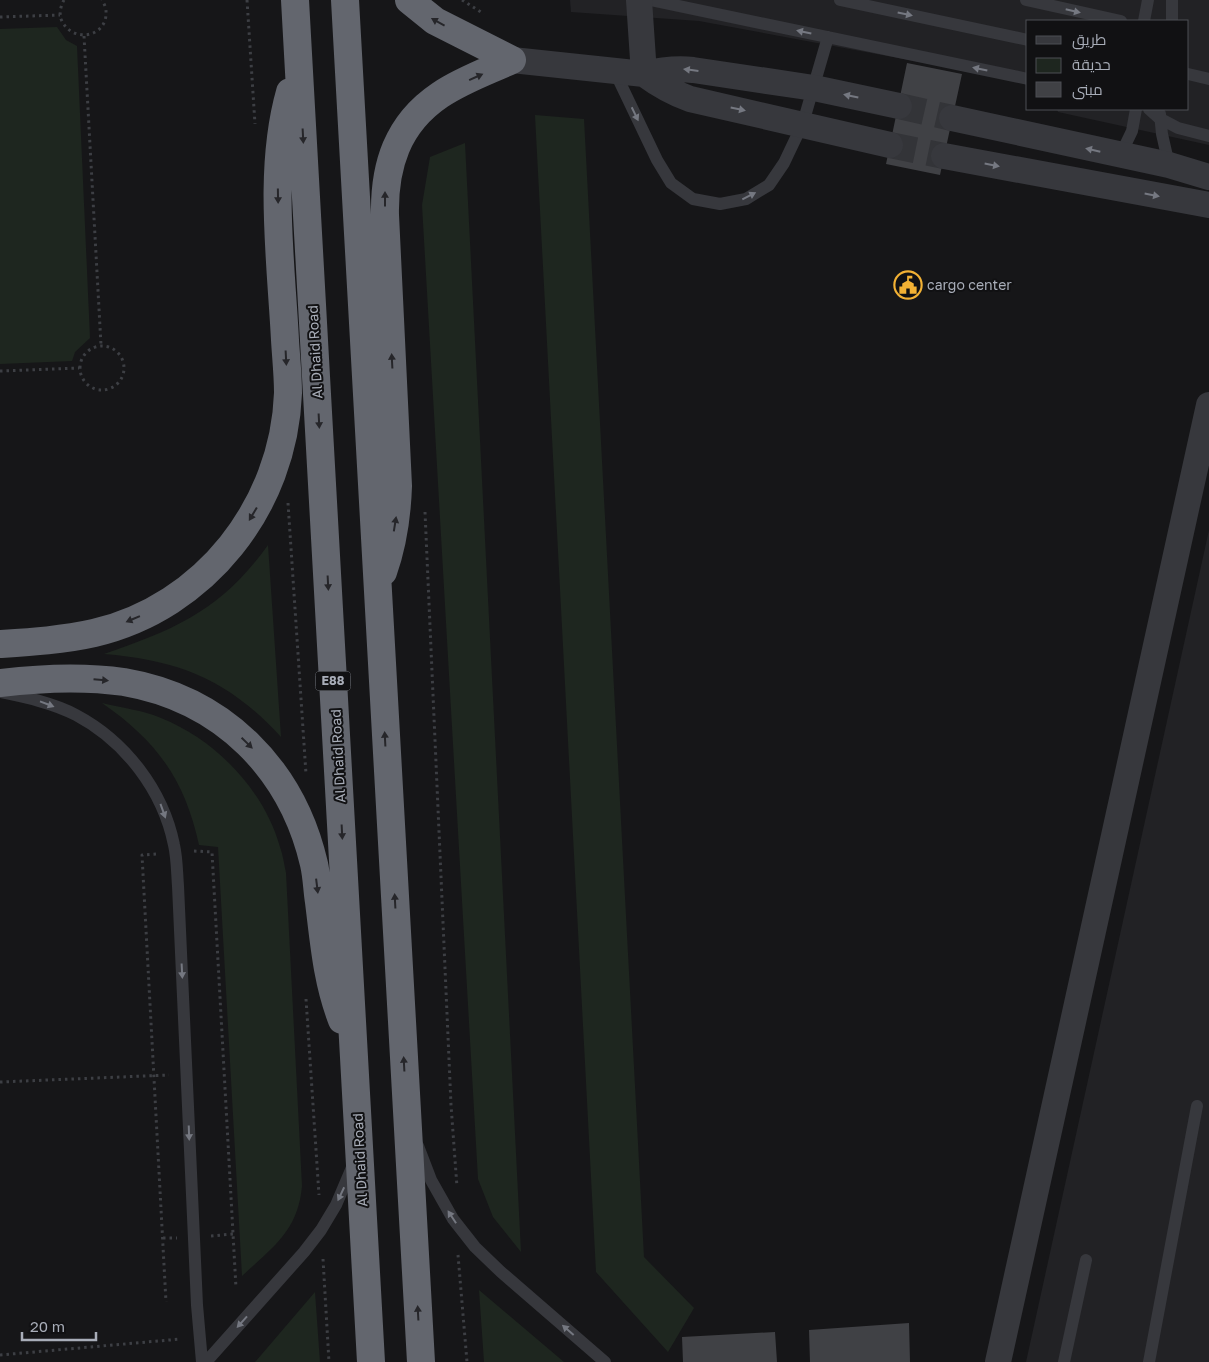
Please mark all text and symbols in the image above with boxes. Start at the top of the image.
one-way arrow [1066,7,1081,15]
one-way arrow [897,10,912,18]
one-way arrow [431,17,445,26]
legend [1026,20,1189,110]
one-way arrow [796,28,811,36]
text: طريق [1072,30,1106,50]
text: حديقة [1072,55,1111,73]
one-way arrow [972,65,988,73]
one-way arrow [682,66,698,74]
one-way arrow [469,72,483,80]
text: مبنى [1072,80,1103,100]
one-way arrow [844,92,859,100]
one-way arrow [730,105,745,113]
one-way arrow [631,107,639,121]
one-way arrow [299,128,307,144]
one-way arrow [1086,146,1101,154]
one-way arrow [985,162,1001,170]
one-way arrow [274,188,282,204]
one-way arrow [381,191,389,207]
one-way arrow [1145,191,1160,199]
one-way arrow [742,192,756,200]
public building icon: cargo center [893,270,923,300]
place label: cargo center [927,276,1012,293]
street label: Al Dhaid Road [304,305,325,399]
one-way arrow [282,350,290,366]
one-way arrow [388,353,396,369]
one-way arrow [315,413,323,429]
one-way arrow [249,508,258,521]
one-way arrow [392,515,400,531]
one-way arrow [324,575,332,591]
one-way arrow [126,616,140,624]
road number: E88 [316,671,350,690]
one-way arrow [93,676,109,684]
one-way arrow [40,700,55,708]
street label: Al Dhaid Road [327,709,348,803]
one-way arrow [381,731,389,747]
one-way arrow [241,737,253,749]
one-way arrow [160,803,167,818]
one-way arrow [338,825,346,841]
one-way arrow [313,878,321,894]
one-way arrow [390,893,398,909]
one-way arrow [178,963,186,979]
one-way arrow [399,1055,407,1071]
street label: Al Dhaid Road [349,1113,370,1207]
one-way arrow [186,1125,194,1141]
one-way arrow [337,1187,345,1201]
one-way arrow [448,1210,457,1224]
one-way arrow [414,1305,422,1321]
scale bar [22,1310,96,1342]
one-way arrow [236,1315,248,1327]
text: 20 m [30,1317,65,1335]
one-way arrow [562,1325,574,1336]

